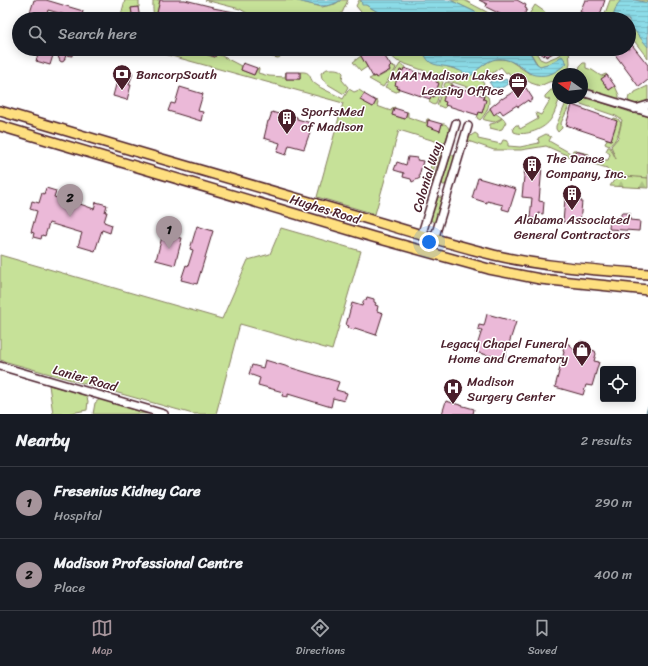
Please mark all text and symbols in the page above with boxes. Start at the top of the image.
search box [12,12,636,56]
text: Search here [58,21,137,47]
icon: search [26,23,48,45]
bank icon: BancorpSouth [111,63,133,91]
place label: BancorpSouth [136,63,217,86]
place label: MAA Madison Lakes Leasing Office [390,64,504,102]
north arrow [552,68,588,104]
office icon: MAA Madison Lakes Leasing Office [507,71,529,99]
place label: SportsMed of Madison [301,100,365,138]
building icon: SportsMed of Madison [276,107,298,135]
street label: Colonial Way [405,139,449,215]
place label: The Dance Company, Inc. [546,147,627,185]
building icon: The Dance Company, Inc. [521,154,543,182]
building icon: Alabama Associated General Contractors [561,183,583,211]
pin: 2 [57,184,83,217]
street label: Hughes Road [287,187,364,231]
place label: Alabama Associated General Contractors [513,208,631,246]
pin: 1 [156,216,182,249]
your location [419,232,439,252]
place label: Legacy Chapel Funeral Home and Crematory [441,332,568,370]
shop icon: Legacy Chapel Funeral Home and Crematory [571,339,593,367]
street label: Lanier Road [50,358,121,398]
map controls [600,366,636,402]
button: locate [600,366,636,402]
place label: Madison Surgery Center [467,370,555,408]
hospital icon: Madison Surgery Center [442,377,464,405]
text: Nearby [16,425,70,455]
text: 2 results [581,429,632,452]
text: Fresenius Kidney Care [54,478,201,504]
text: 1 [26,491,32,514]
text: 290 m [595,491,632,514]
text: Hospital [54,504,102,527]
text: Madison Professional Centre [54,550,243,576]
text: 2 [25,563,33,586]
text: 400 m [594,563,632,586]
text: Place [54,576,85,599]
tab: Map [91,617,113,660]
tab: Directions [296,617,345,660]
tab: Saved [528,617,557,660]

